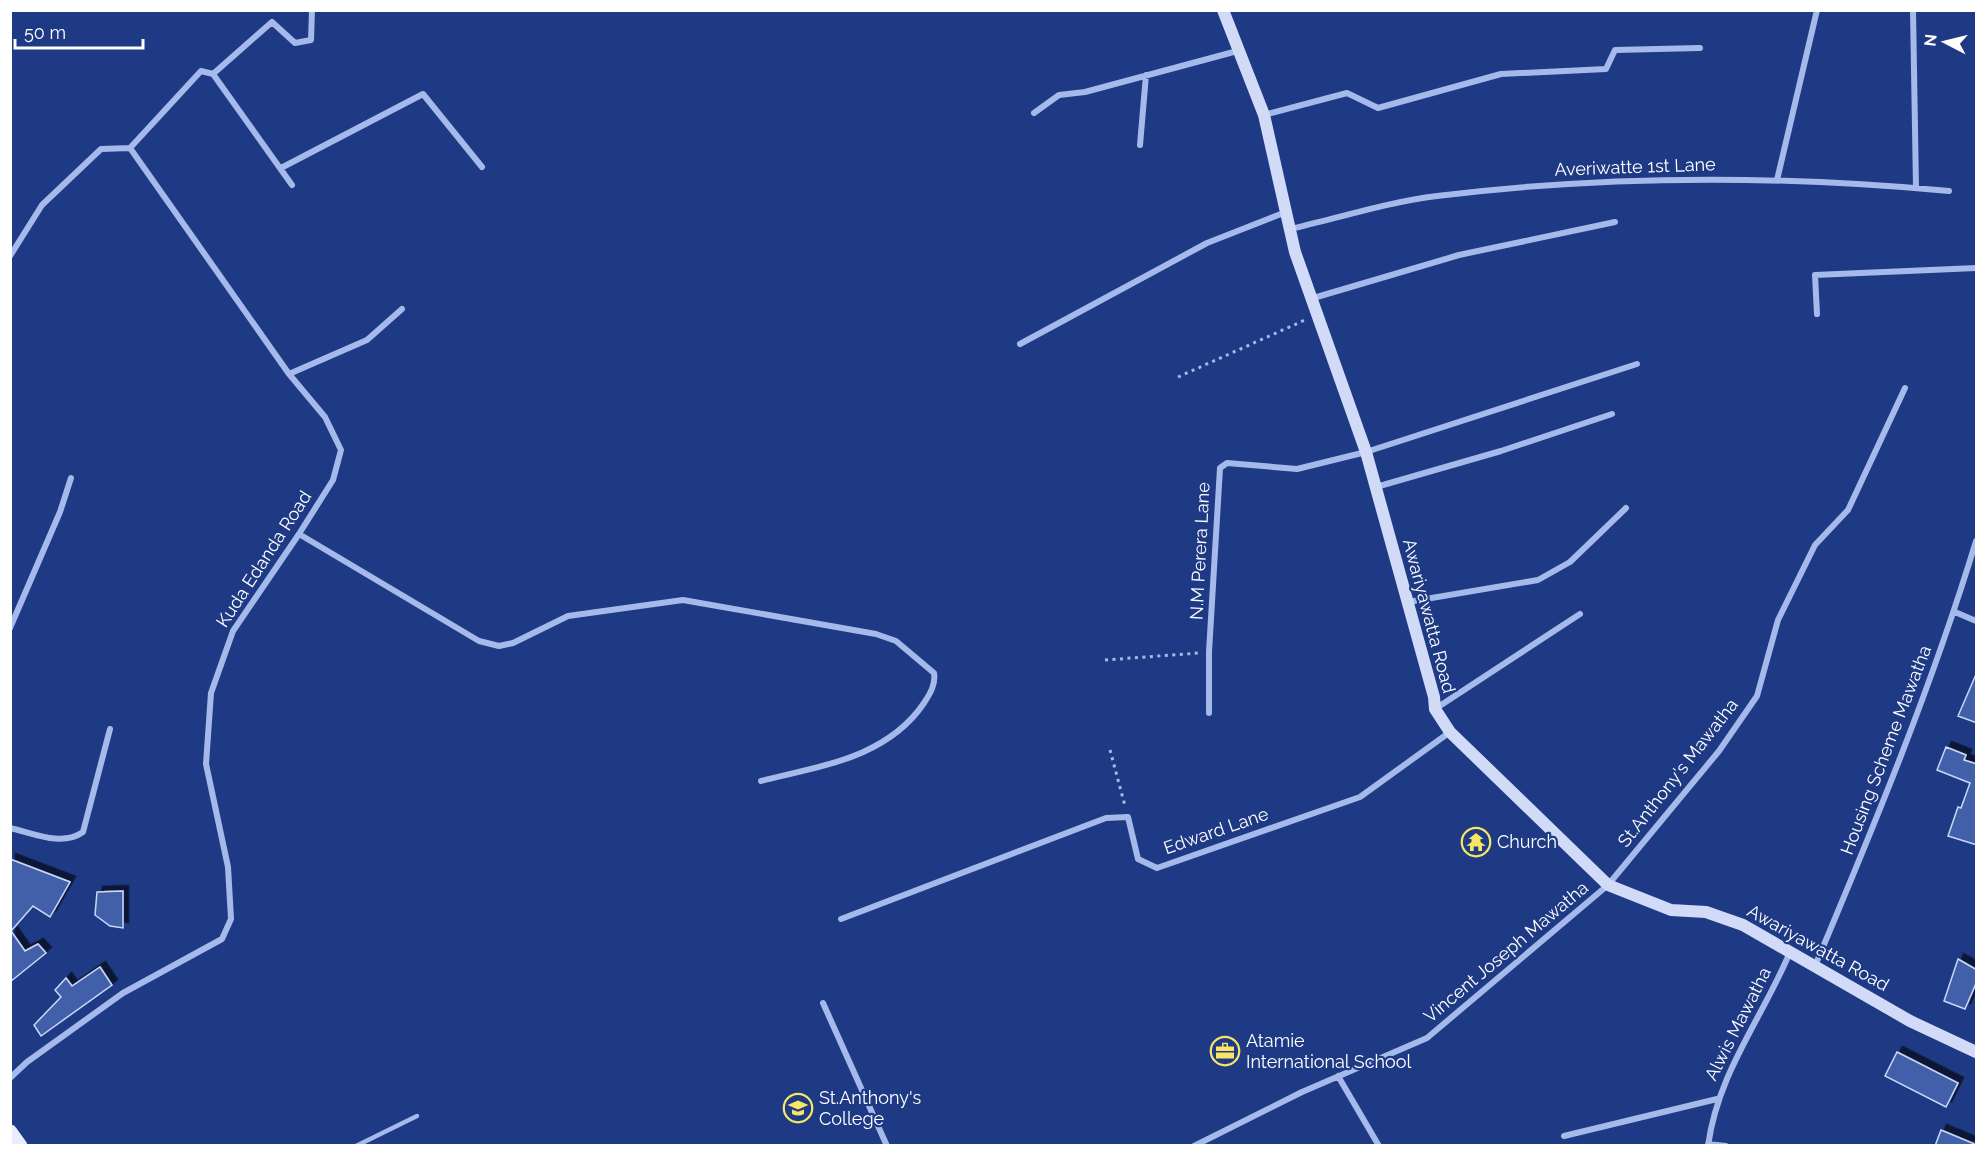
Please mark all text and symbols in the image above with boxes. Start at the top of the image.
scale bar [15,12,142,50]
north arrow [1915,12,1975,72]
text: 50 m [24,22,66,43]
text: N [1920,33,1941,47]
street label: Averiwatte 1st Lane [1554,153,1716,180]
street label: N.M Perera Lane [1185,481,1214,620]
street label: Kuda Edanda Road [212,487,316,631]
street label: Awariyawatta Road [1399,536,1460,695]
street label: Housing Scheme Mawatha [1836,642,1935,858]
street label: St.Anthony's Mawatha [1613,694,1742,851]
street label: Edward Lane [1161,803,1271,858]
temple icon: Church [1460,826,1492,858]
place label: Church [1497,831,1557,852]
street label: Vincent Joseph Mawatha [1419,877,1592,1026]
street label: Awariyawatta Road [1744,900,1893,995]
street label: Alwis Mawatha [1700,964,1775,1084]
place label: Atamie International School [1246,1030,1411,1072]
office icon: Atamie International School [1209,1035,1241,1067]
place label: St.Anthony's College [819,1087,921,1129]
school or university icon: St.Anthony's College [782,1092,814,1124]

